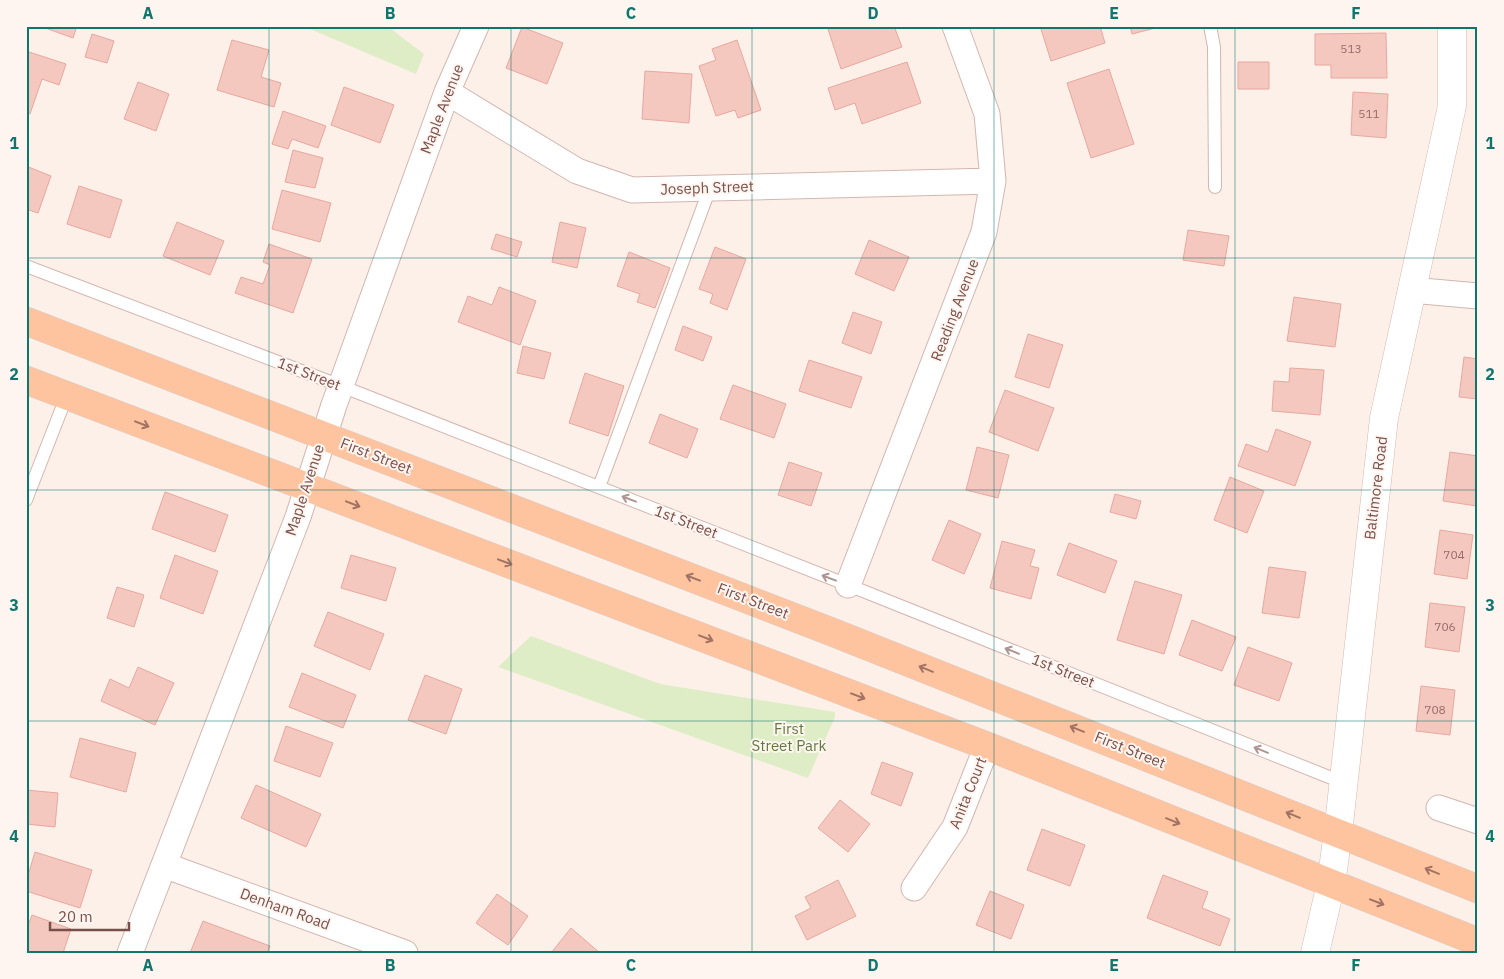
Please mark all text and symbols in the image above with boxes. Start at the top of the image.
text: A [143,3,154,23]
text: B [385,3,396,23]
text: C [626,3,636,23]
text: D [867,3,879,23]
text: E [1109,3,1119,23]
text: F [1351,3,1361,23]
house number: 513 [1340,41,1362,56]
street label: Maple Avenue [416,61,467,156]
house number: 511 [1358,106,1380,121]
text: 1 [9,133,19,153]
text: 1 [1485,133,1495,153]
street label: Joseph Street [660,176,754,199]
street label: Reading Avenue [926,256,983,364]
street label: 1st Street [275,353,343,394]
text: 2 [9,364,19,384]
text: 2 [1485,364,1495,384]
one-way arrow [134,420,150,429]
street label: First Street [338,433,414,478]
street label: Baltimore Road [1360,435,1391,541]
street label: Maple Avenue [281,442,328,538]
one-way arrow [622,494,637,503]
one-way arrow [345,500,360,509]
street label: 1st Street [652,501,720,542]
house number: 704 [1443,547,1465,562]
one-way arrow [497,558,512,567]
one-way arrow [822,572,837,582]
one-way arrow [686,573,701,582]
street label: First Street [715,578,791,623]
text: 3 [9,595,19,615]
text: 3 [1485,595,1495,615]
house number: 706 [1434,619,1456,634]
one-way arrow [698,634,713,644]
one-way arrow [1005,645,1020,654]
street label: 1st Street [1029,649,1097,692]
one-way arrow [919,664,934,673]
one-way arrow [850,693,865,702]
house number: 708 [1424,702,1446,717]
park label: First Street Park [751,719,827,755]
one-way arrow [1070,724,1085,734]
street label: First Street [1092,727,1168,772]
one-way arrow [1254,745,1269,754]
street label: Anita Court [945,754,991,831]
one-way arrow [1286,810,1301,819]
one-way arrow [1165,816,1180,826]
text: 4 [9,826,19,846]
text: 4 [1485,826,1495,846]
one-way arrow [1425,866,1441,875]
street label: Denham Road [238,883,333,934]
one-way arrow [1368,898,1384,907]
scale bar [50,899,129,931]
text: 20 m [58,907,93,926]
text: A [143,955,154,975]
text: B [385,955,396,975]
text: C [626,955,636,975]
text: D [867,955,879,975]
text: E [1109,955,1119,975]
text: F [1351,955,1361,975]

